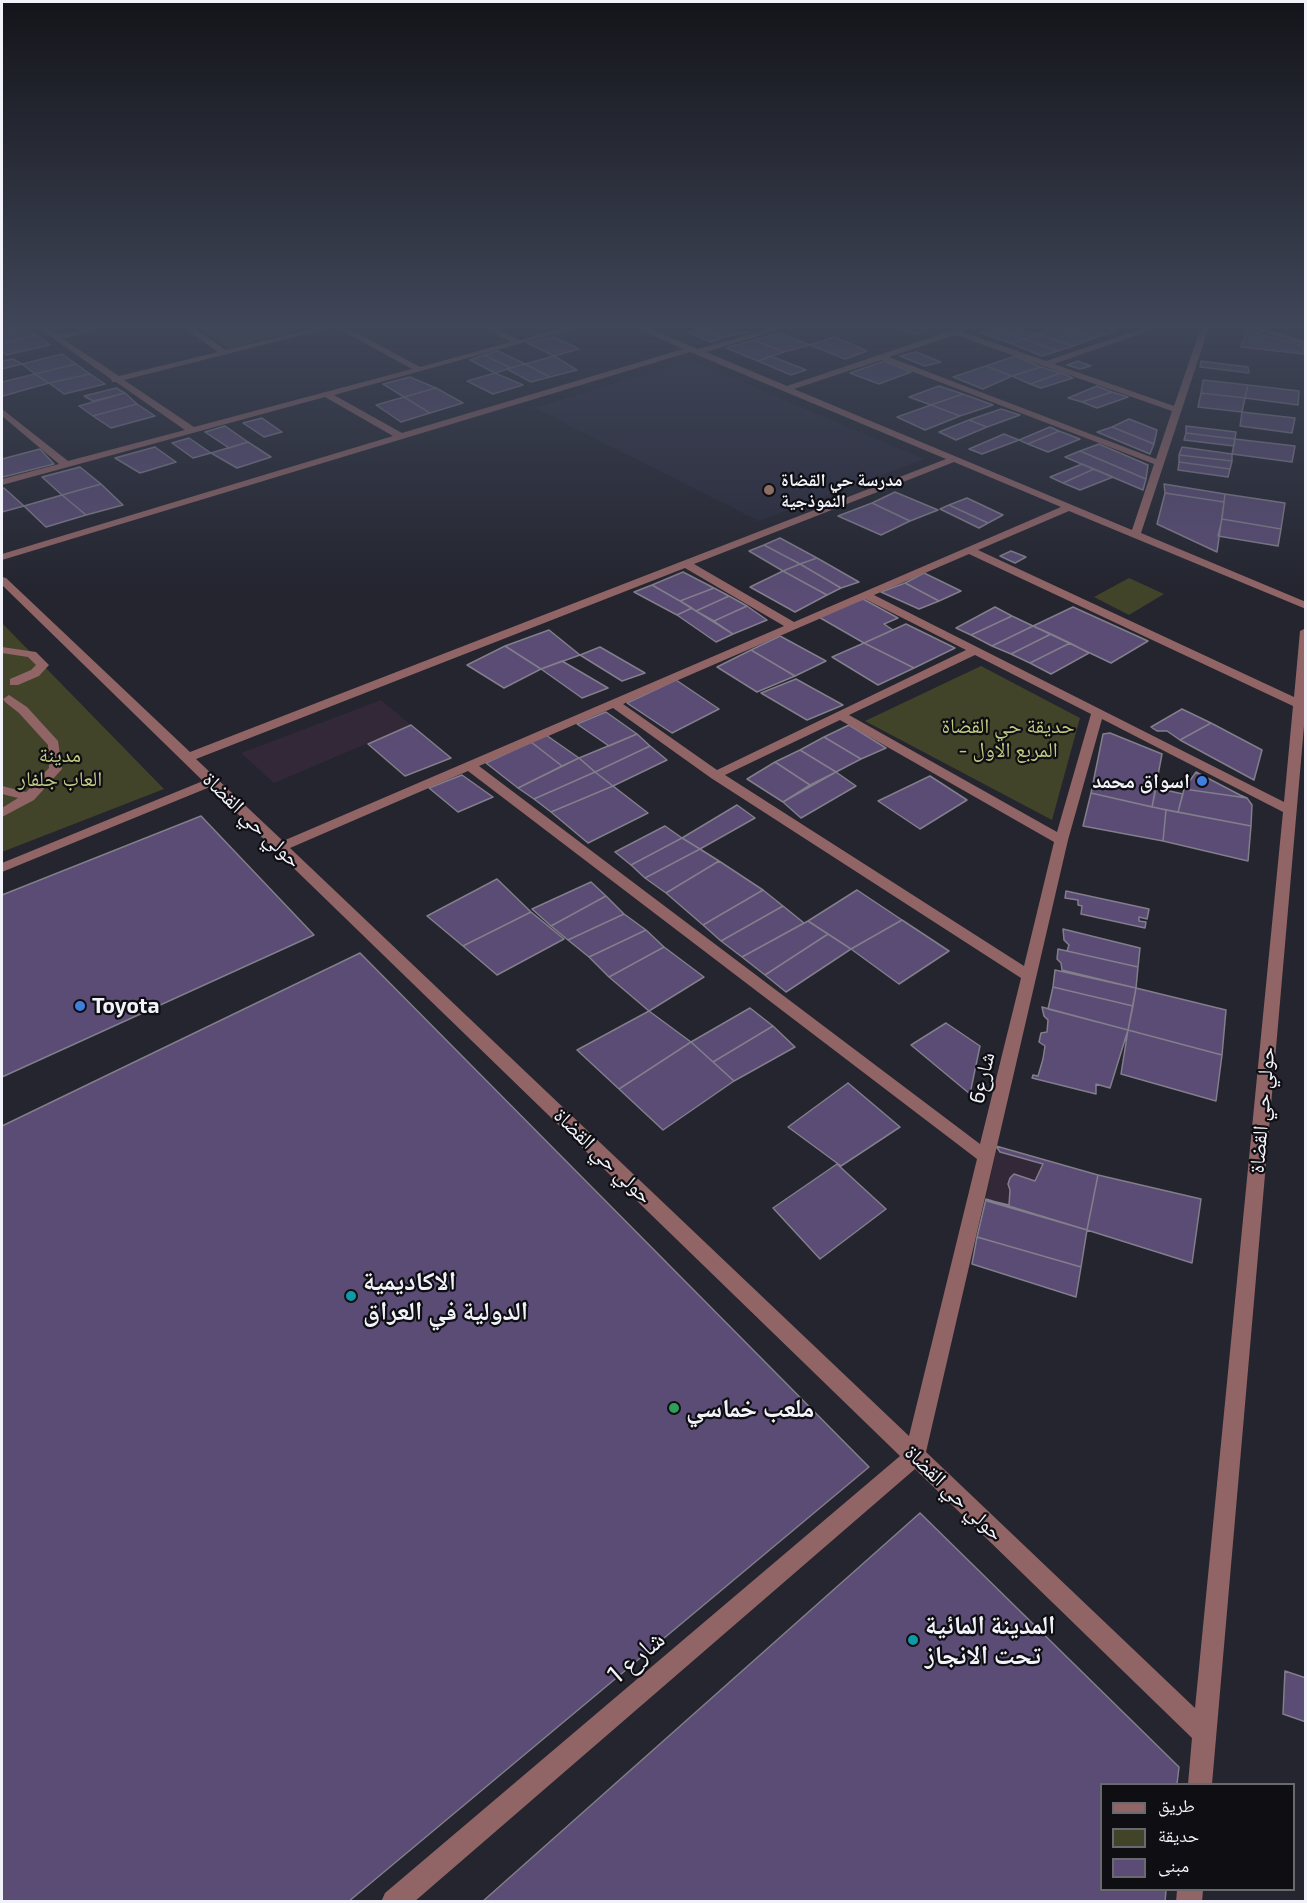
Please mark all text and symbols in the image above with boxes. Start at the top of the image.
place label: مدرسة حي القضاة النموذجية [781,469,902,512]
marker: مدرسة حي القضاة النموذجية [762,483,776,497]
park label: حديقة حي القضاة - المربع الاول [941,713,1075,763]
park label: مدينة العاب جلفار [18,742,102,792]
street label: حولي حي القضاة [198,767,306,873]
place label: اسواق محمد [1092,768,1190,794]
marker: اسواق محمد [1195,774,1209,788]
place label: Toyota [92,993,159,1019]
marker: Toyota [73,999,87,1013]
street label: حولي حي القضاة [1244,1046,1280,1174]
street label: شارع6 [964,1050,1000,1106]
street label: حولي حي القضاة [549,1103,657,1209]
place label: الاكاديمية الدولية في العراق [363,1265,528,1326]
marker: الاكاديمية الدولية في العراق [344,1289,358,1303]
place label: ملعب خماسي [686,1392,814,1424]
marker: ملعب خماسي [667,1401,681,1415]
street label: حولي حي القضاة [900,1440,1008,1546]
place label: المدينة المائية تحت الانجاز [925,1609,1055,1670]
street label: شارع 1 [601,1624,671,1690]
marker: المدينة المائية تحت الانجاز [906,1633,920,1647]
legend [1100,1783,1295,1891]
text: طريق [1158,1794,1195,1816]
text: حديقة [1158,1824,1199,1846]
text: مبنى [1158,1854,1189,1876]

